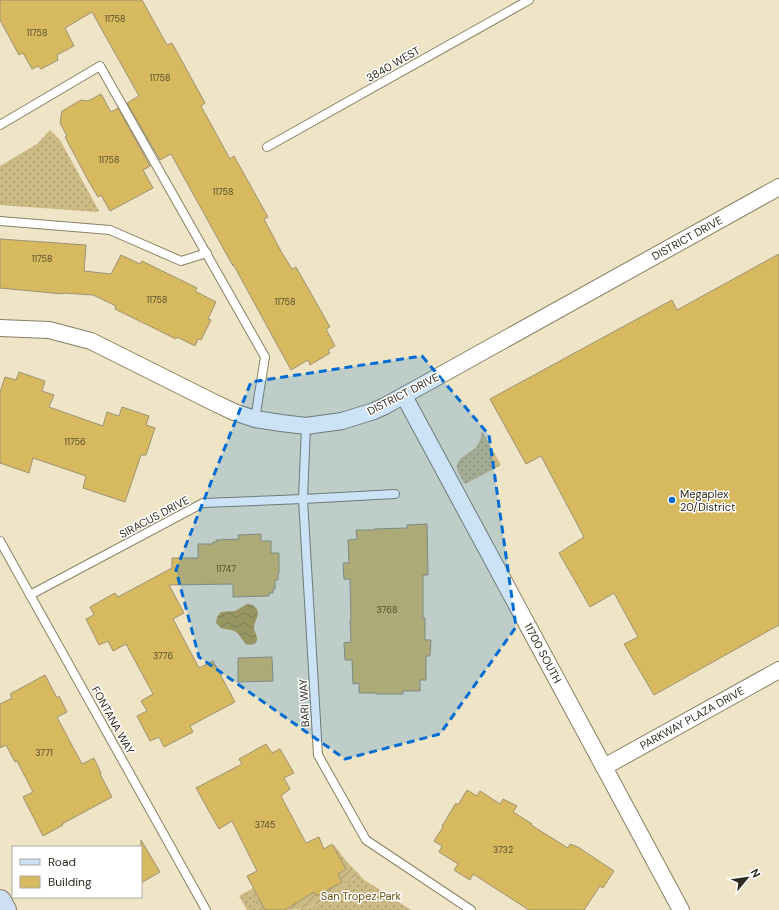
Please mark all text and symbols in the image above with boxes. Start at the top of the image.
house number: 11758 [104,13,126,25]
house number: 11758 [26,27,48,39]
street label: 3840 WEST [364,43,422,85]
house number: 11758 [149,72,171,84]
house number: 11758 [98,154,120,166]
house number: 11758 [212,186,234,198]
street label: DISTRICT DRIVE [649,213,725,263]
house number: 11758 [31,253,53,265]
house number: 11758 [146,294,168,306]
house number: 11758 [274,296,296,308]
street label: DISTRICT DRIVE [365,370,441,418]
house number: 11756 [64,436,86,448]
place label: Megaplex 20/District [680,487,735,514]
street label: SIRACUS DRIVE [117,493,191,541]
marker: Megaplex 20/District [667,495,677,505]
house number: 11747 [216,563,236,575]
house number: 3768 [377,604,397,616]
street label: 11700 SOUTH [521,620,565,686]
house number: 3776 [153,650,173,662]
street label: BARI WAY [296,678,312,728]
street label: PARKWAY PLAZA DRIVE [637,683,747,753]
street label: FONTANA WAY [89,684,138,757]
house number: 3771 [35,747,53,759]
house number: 3745 [255,819,275,831]
house number: 3732 [493,844,513,856]
legend [12,846,142,898]
text: Road [48,854,76,870]
north arrow [727,858,767,898]
text: N [748,866,764,880]
text: Building [48,874,92,890]
park label: San Tropez Park [321,889,402,903]

